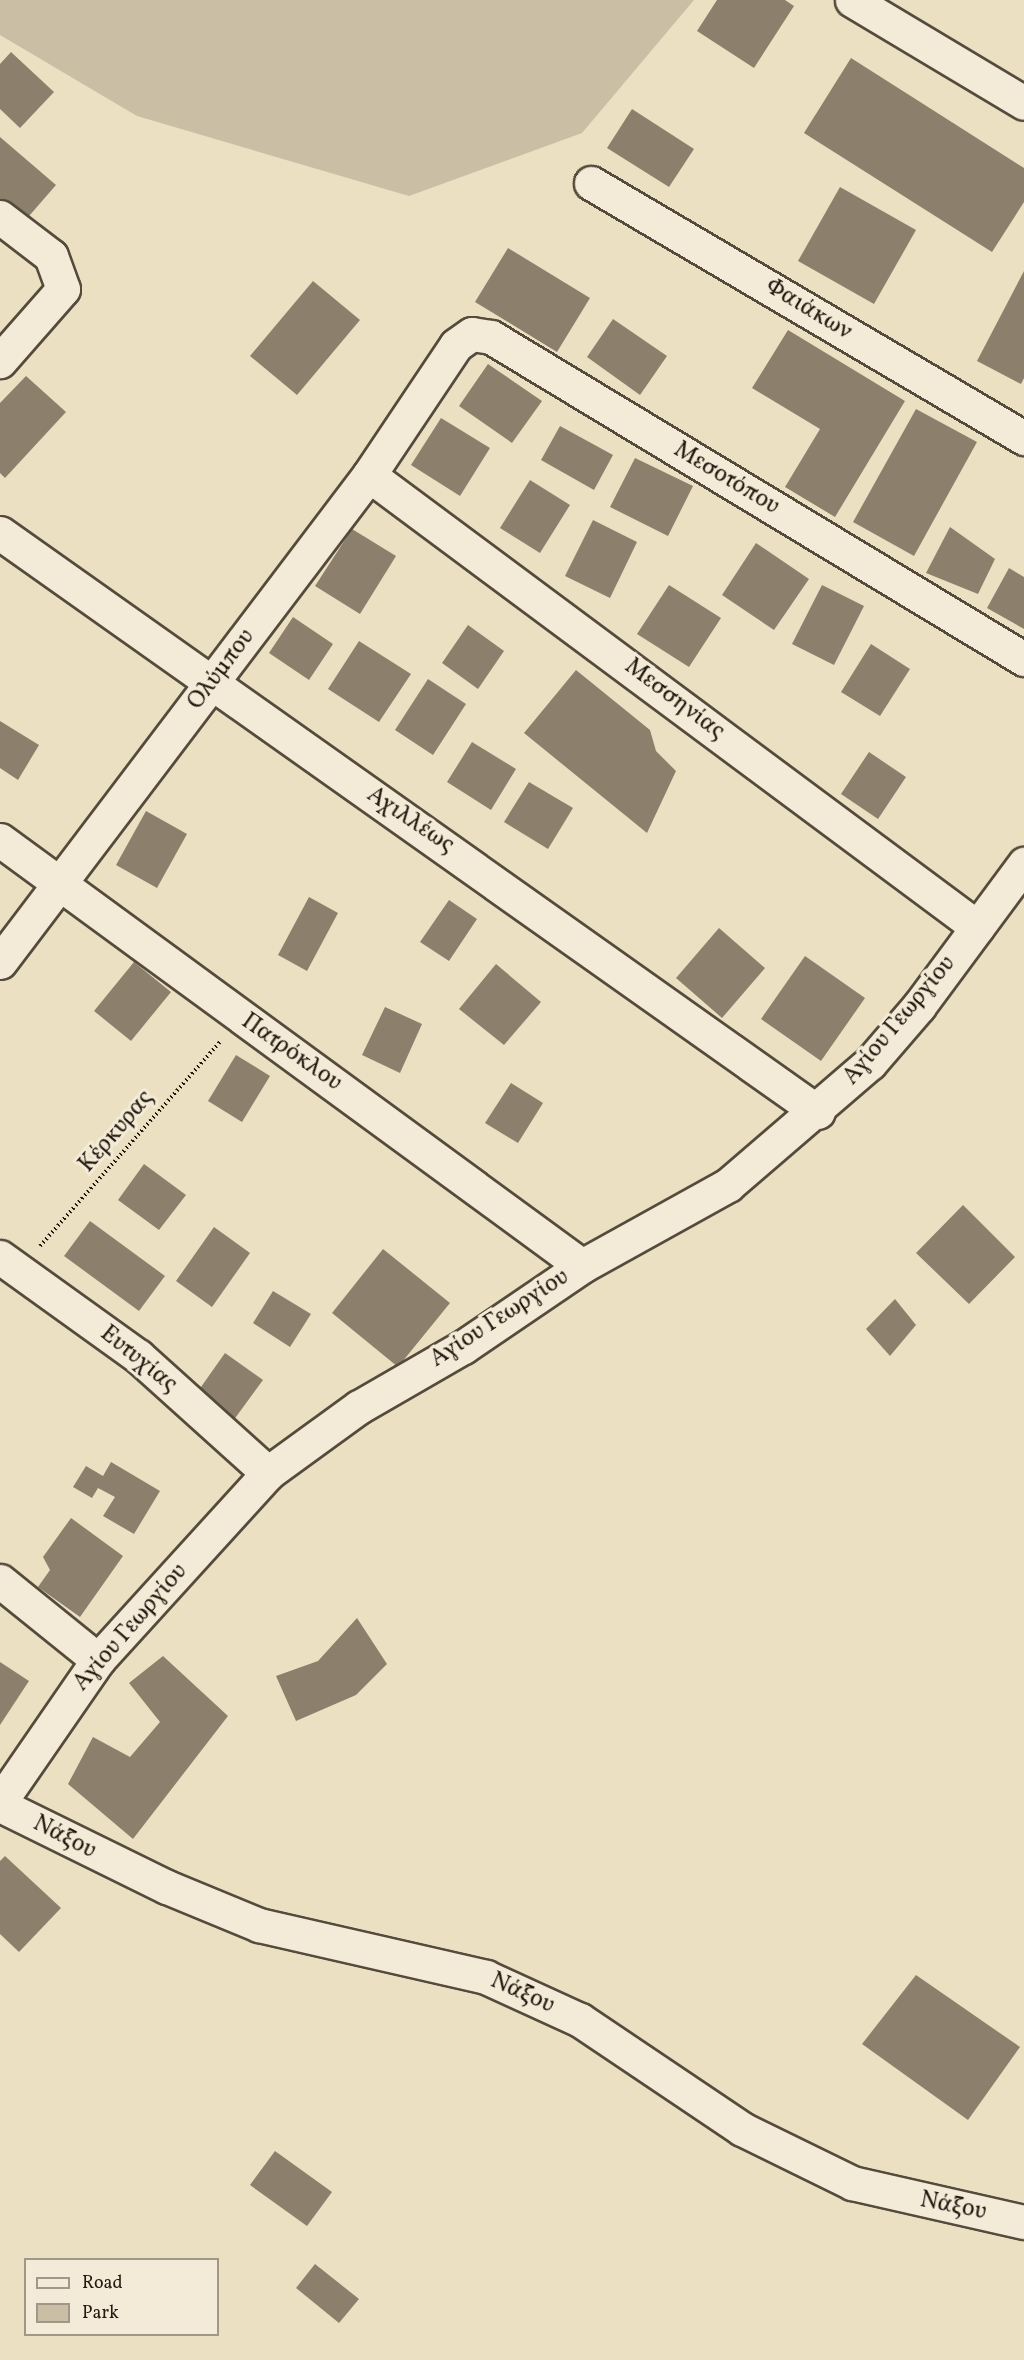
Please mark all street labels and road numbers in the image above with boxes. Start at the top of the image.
street label: Φαιάκων [760,273,856,347]
street label: Μεσοτόπου [668,436,784,522]
street label: Ολύμπου [182,624,262,716]
street label: Μεσσηνίας [618,653,730,747]
street label: Αχιλλέως [361,781,459,861]
street label: Αγίου Γεωργίου [838,951,962,1091]
street label: Πατρόκλου [235,1008,347,1098]
street label: Κέρκυρας [73,1085,161,1179]
street label: Αγίου Γεωργίου [425,1263,575,1375]
street label: Ευτυχίας [94,1320,182,1400]
street label: Αγίου Γεωργίου [68,1558,194,1698]
street label: Νάξου [28,1810,100,1866]
street label: Νάξου [486,1967,558,2021]
street label: Νάξου [917,2186,989,2228]

